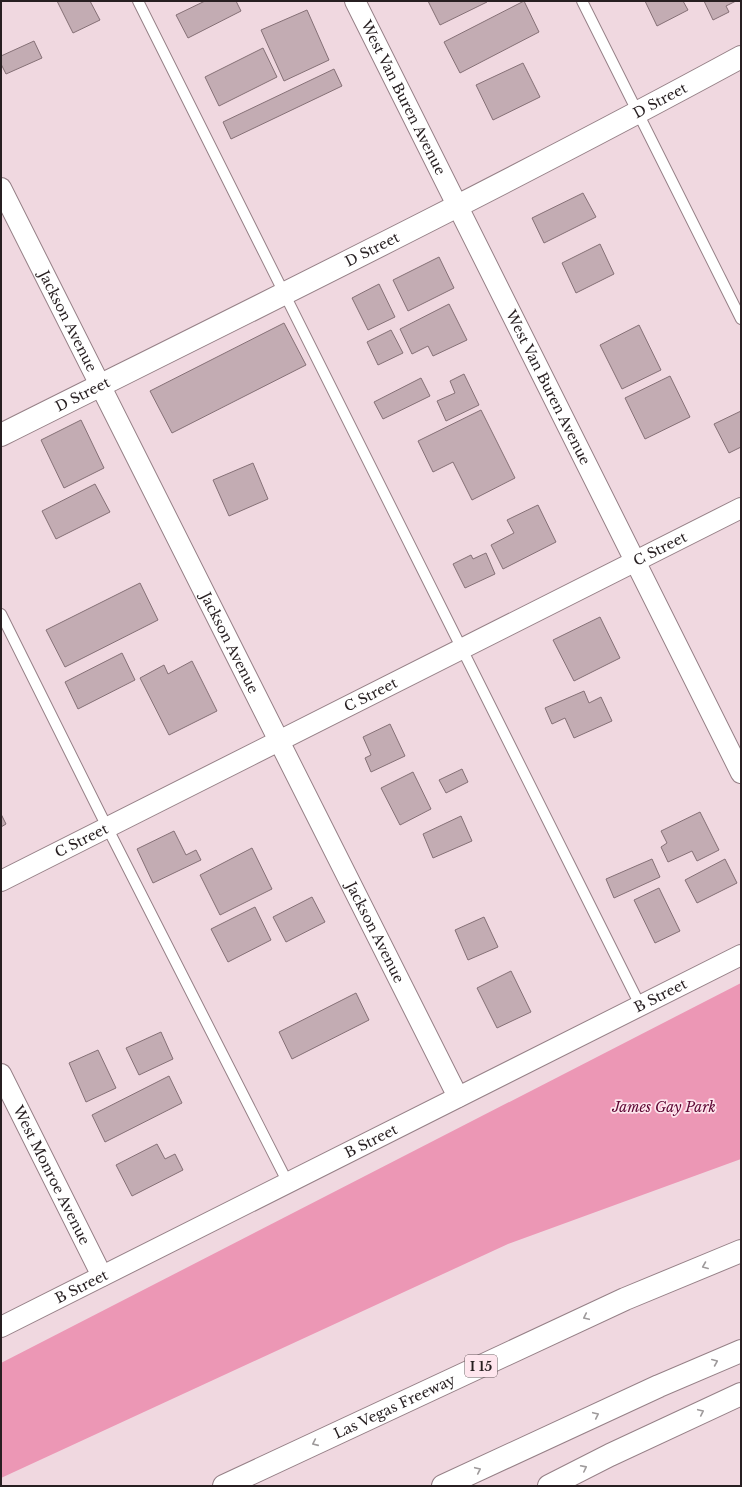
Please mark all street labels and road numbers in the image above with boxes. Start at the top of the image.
street label: West Van Buren Avenue [357,16,450,178]
street label: D Street [630,78,691,122]
street label: D Street [342,228,403,271]
street label: Jackson Avenue [34,266,101,375]
street label: West Van Buren Avenue [502,306,594,468]
street label: D Street [52,373,113,415]
street label: C Street [630,528,690,570]
street label: Jackson Avenue [196,587,263,696]
street label: C Street [341,673,401,716]
street label: C Street [52,819,112,861]
street label: Jackson Avenue [341,877,408,986]
street label: B Street [631,974,690,1016]
street label: West Monroe Avenue [9,1102,94,1248]
street label: B Street [341,1120,401,1162]
street label: B Street [52,1265,112,1307]
road number: I 15 [465,1355,497,1377]
street label: Las Vegas Freeway [331,1370,458,1443]

